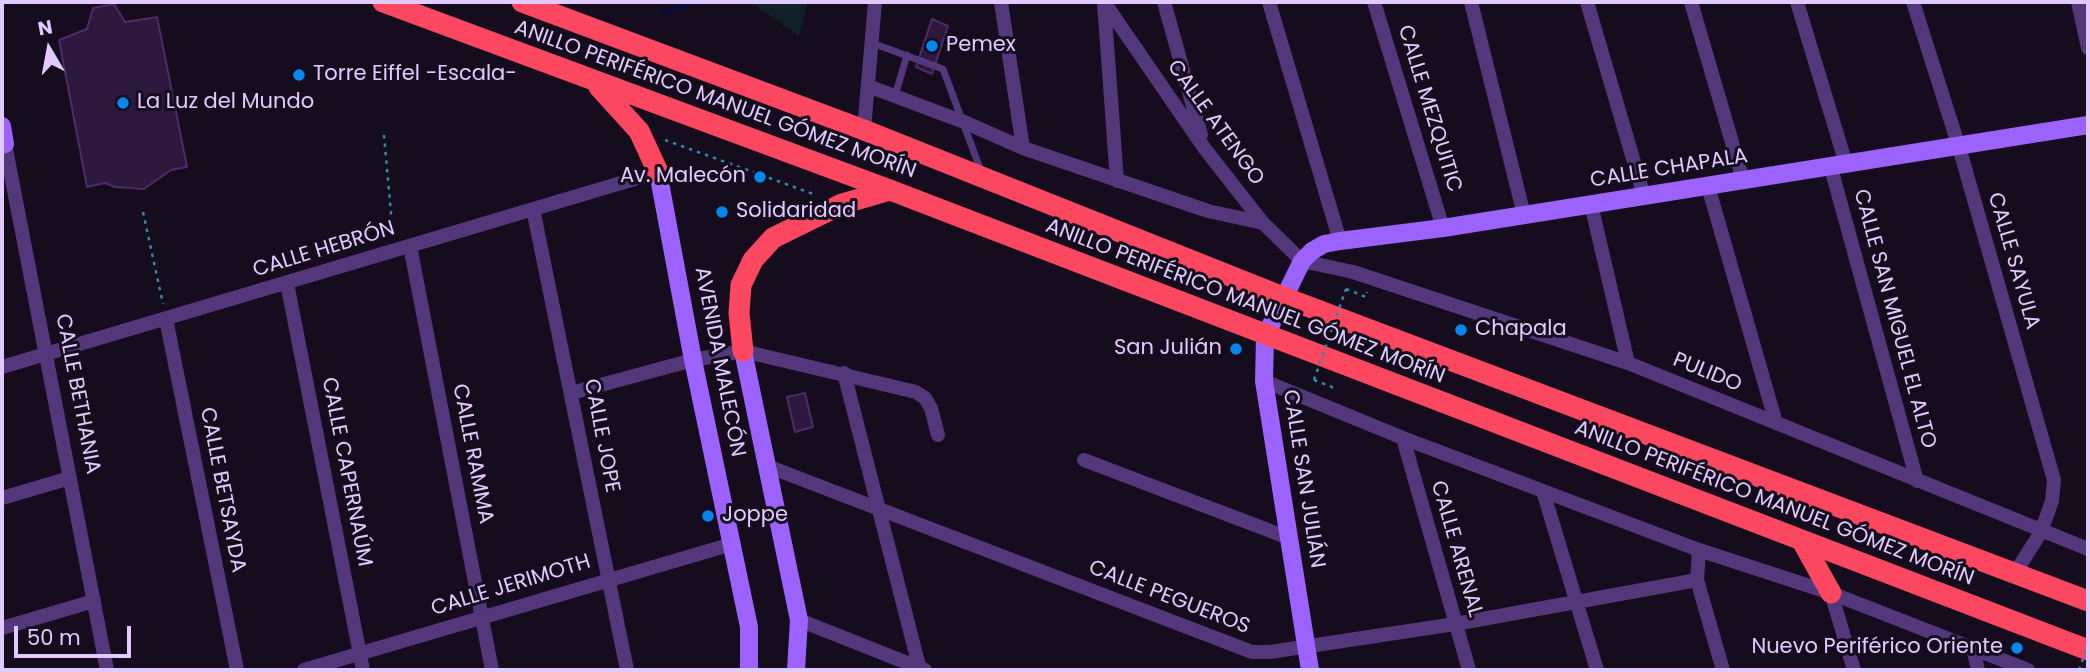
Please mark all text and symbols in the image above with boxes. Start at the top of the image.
text: N [36,13,55,42]
north arrow [14,14,84,84]
street label: ANILLO PERIFÉRICO MANUEL GÓMEZ MORÍN [511,15,919,185]
street label: CALLE MEZQUITIC [1392,22,1466,196]
place label: Pemex [946,33,1016,59]
marker: Pemex [924,38,940,54]
street label: CALLE ATENGO [1161,55,1269,191]
place label: Torre Eiffel -Escala- [313,62,517,88]
marker: Torre Eiffel -Escala- [291,67,307,83]
place label: La Luz del Mundo [137,90,314,116]
marker: La Luz del Mundo [115,95,131,111]
street label: CALLE CHAPALA [1588,144,1750,194]
place label: Av. Malecón [620,164,746,190]
marker: Av. Malecón [752,169,768,185]
street label: CALLE SAN MIGUEL EL ALTO [1847,187,1941,451]
street label: CALLE SAYULA [1981,190,2045,332]
place label: Solidaridad [736,199,856,225]
marker: Solidaridad [714,204,730,220]
street label: ANILLO PERIFÉRICO MANUEL GÓMEZ MORÍN [1042,214,1448,390]
street label: CALLE HEBRÓN [250,216,398,284]
street label: AVENIDA MALECÓN [688,265,750,459]
street label: CALLE BETHANIA [49,312,105,476]
place label: Chapala [1475,317,1567,343]
marker: Chapala [1453,322,1469,338]
place label: San Julián [1114,336,1222,362]
marker: San Julián [1228,341,1244,357]
street label: PULIDO [1669,348,1745,398]
street label: CALLE CAPERNAÚM [315,375,377,569]
street label: CALLE JOPE [578,377,624,495]
street label: CALLE RAMMA [446,382,498,526]
street label: CALLE SAN JULIÁN [1276,388,1330,570]
street label: CALLE BETSAYDA [194,405,250,575]
street label: ANILLO PERIFÉRICO MANUEL GÓMEZ MORÍN [1571,416,1977,592]
street label: CALLE ARENAL [1425,478,1487,620]
place label: Joppe [722,503,788,529]
marker: Joppe [700,508,716,524]
street label: CALLE JERIMOTH [428,550,594,622]
street label: CALLE PEGUEROS [1085,556,1253,640]
scale bar [18,612,135,656]
text: 50 m [27,623,81,652]
place label: Nuevo Periférico Oriente [1751,635,2003,661]
marker: Nuevo Periférico Oriente [2009,640,2025,656]

